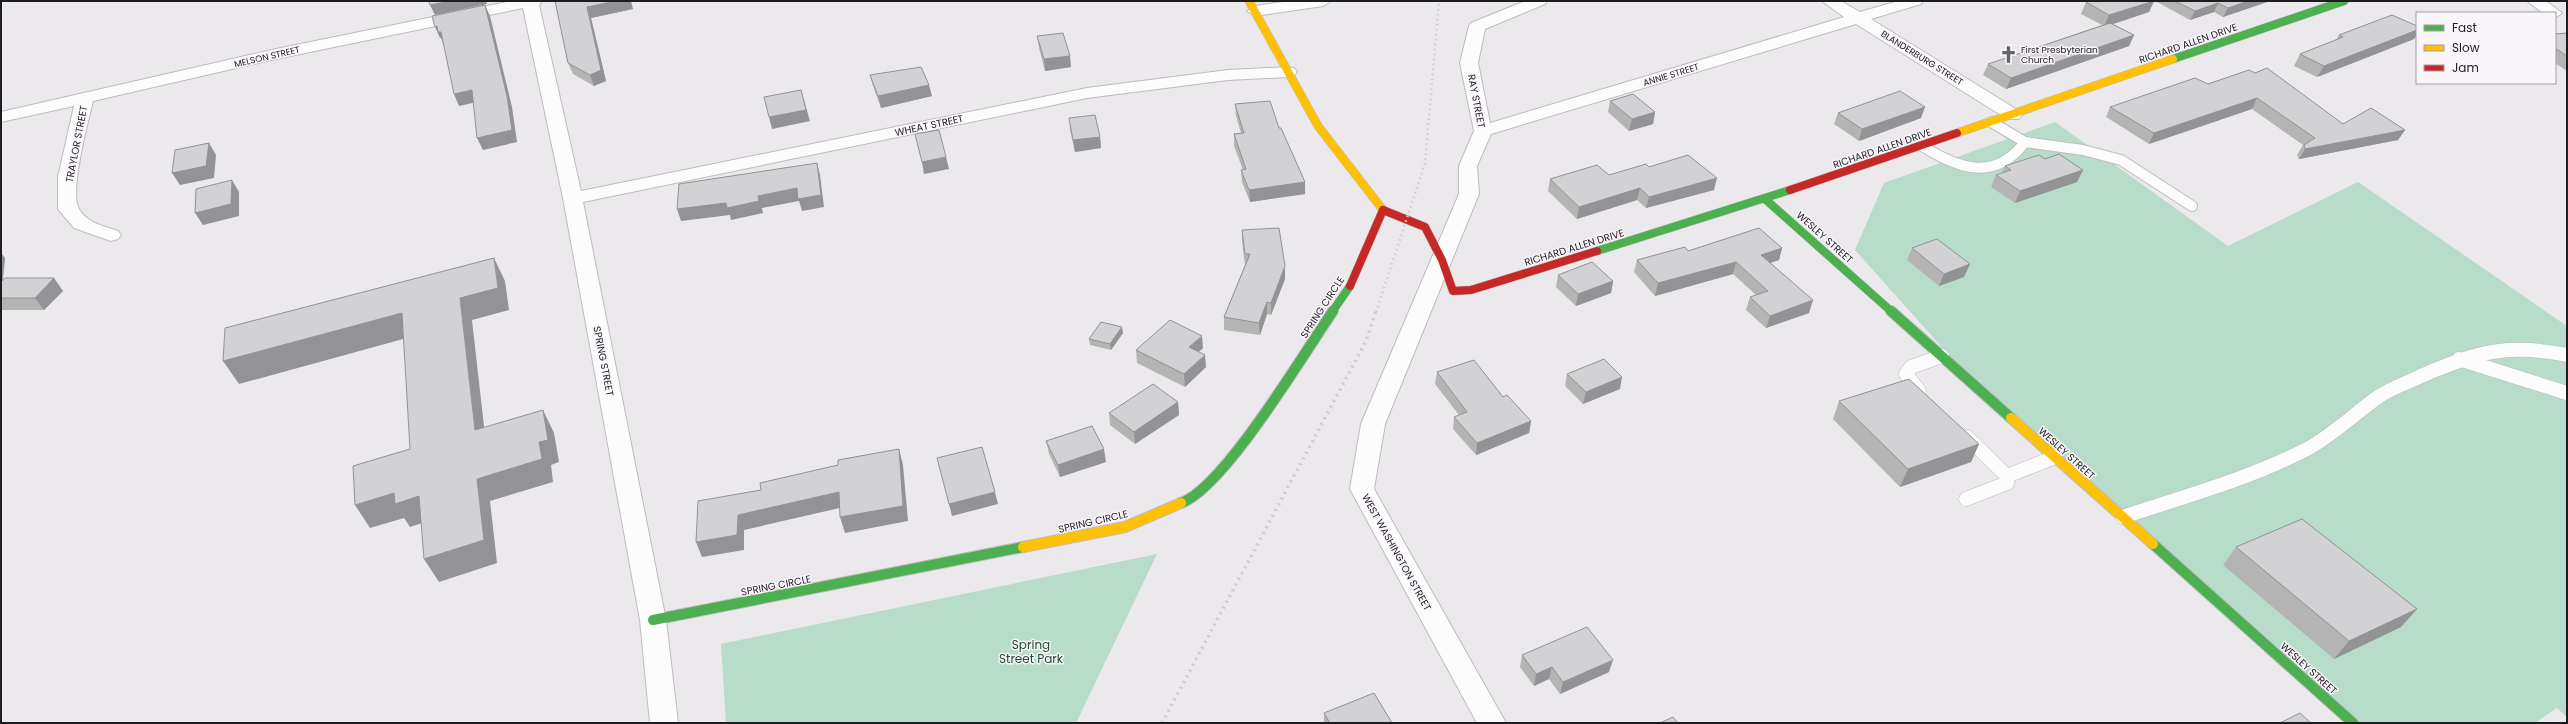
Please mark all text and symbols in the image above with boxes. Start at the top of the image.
legend [2416,12,2556,84]
text: Fast [2452,19,2477,36]
street label: RICHARD ALLEN DRIVE [2137,20,2240,67]
street label: BLANDERBURG STREET [1879,28,1965,88]
text: Slow [2452,39,2480,56]
street label: MELSON STREET [233,44,301,70]
place label: First Presbyterian Church [2021,44,2098,66]
church icon: First Presbyterian Church [1998,45,2018,65]
text: Jam [2452,59,2479,76]
street label: ANNIE STREET [1642,61,1700,89]
street label: RAY STREET [1464,73,1489,130]
street label: TRAYLOR STREET [62,104,91,184]
street label: WHEAT STREET [893,111,965,140]
street label: RICHARD ALLEN DRIVE [1831,125,1934,172]
street label: WESLEY STREET [1793,208,1857,267]
street label: RICHARD ALLEN DRIVE [1522,225,1626,270]
street label: SPRING CIRCLE [1297,273,1348,341]
street label: SPRING STREET [589,325,618,398]
street label: WESLEY STREET [2035,424,2099,483]
street label: WEST WASHINGTON STREET [1358,491,1435,614]
street label: SPRING CIRCLE [1057,506,1129,537]
street label: SPRING CIRCLE [740,571,812,600]
park label: Spring Street Park [999,636,1064,667]
street label: WESLEY STREET [2277,639,2341,698]

